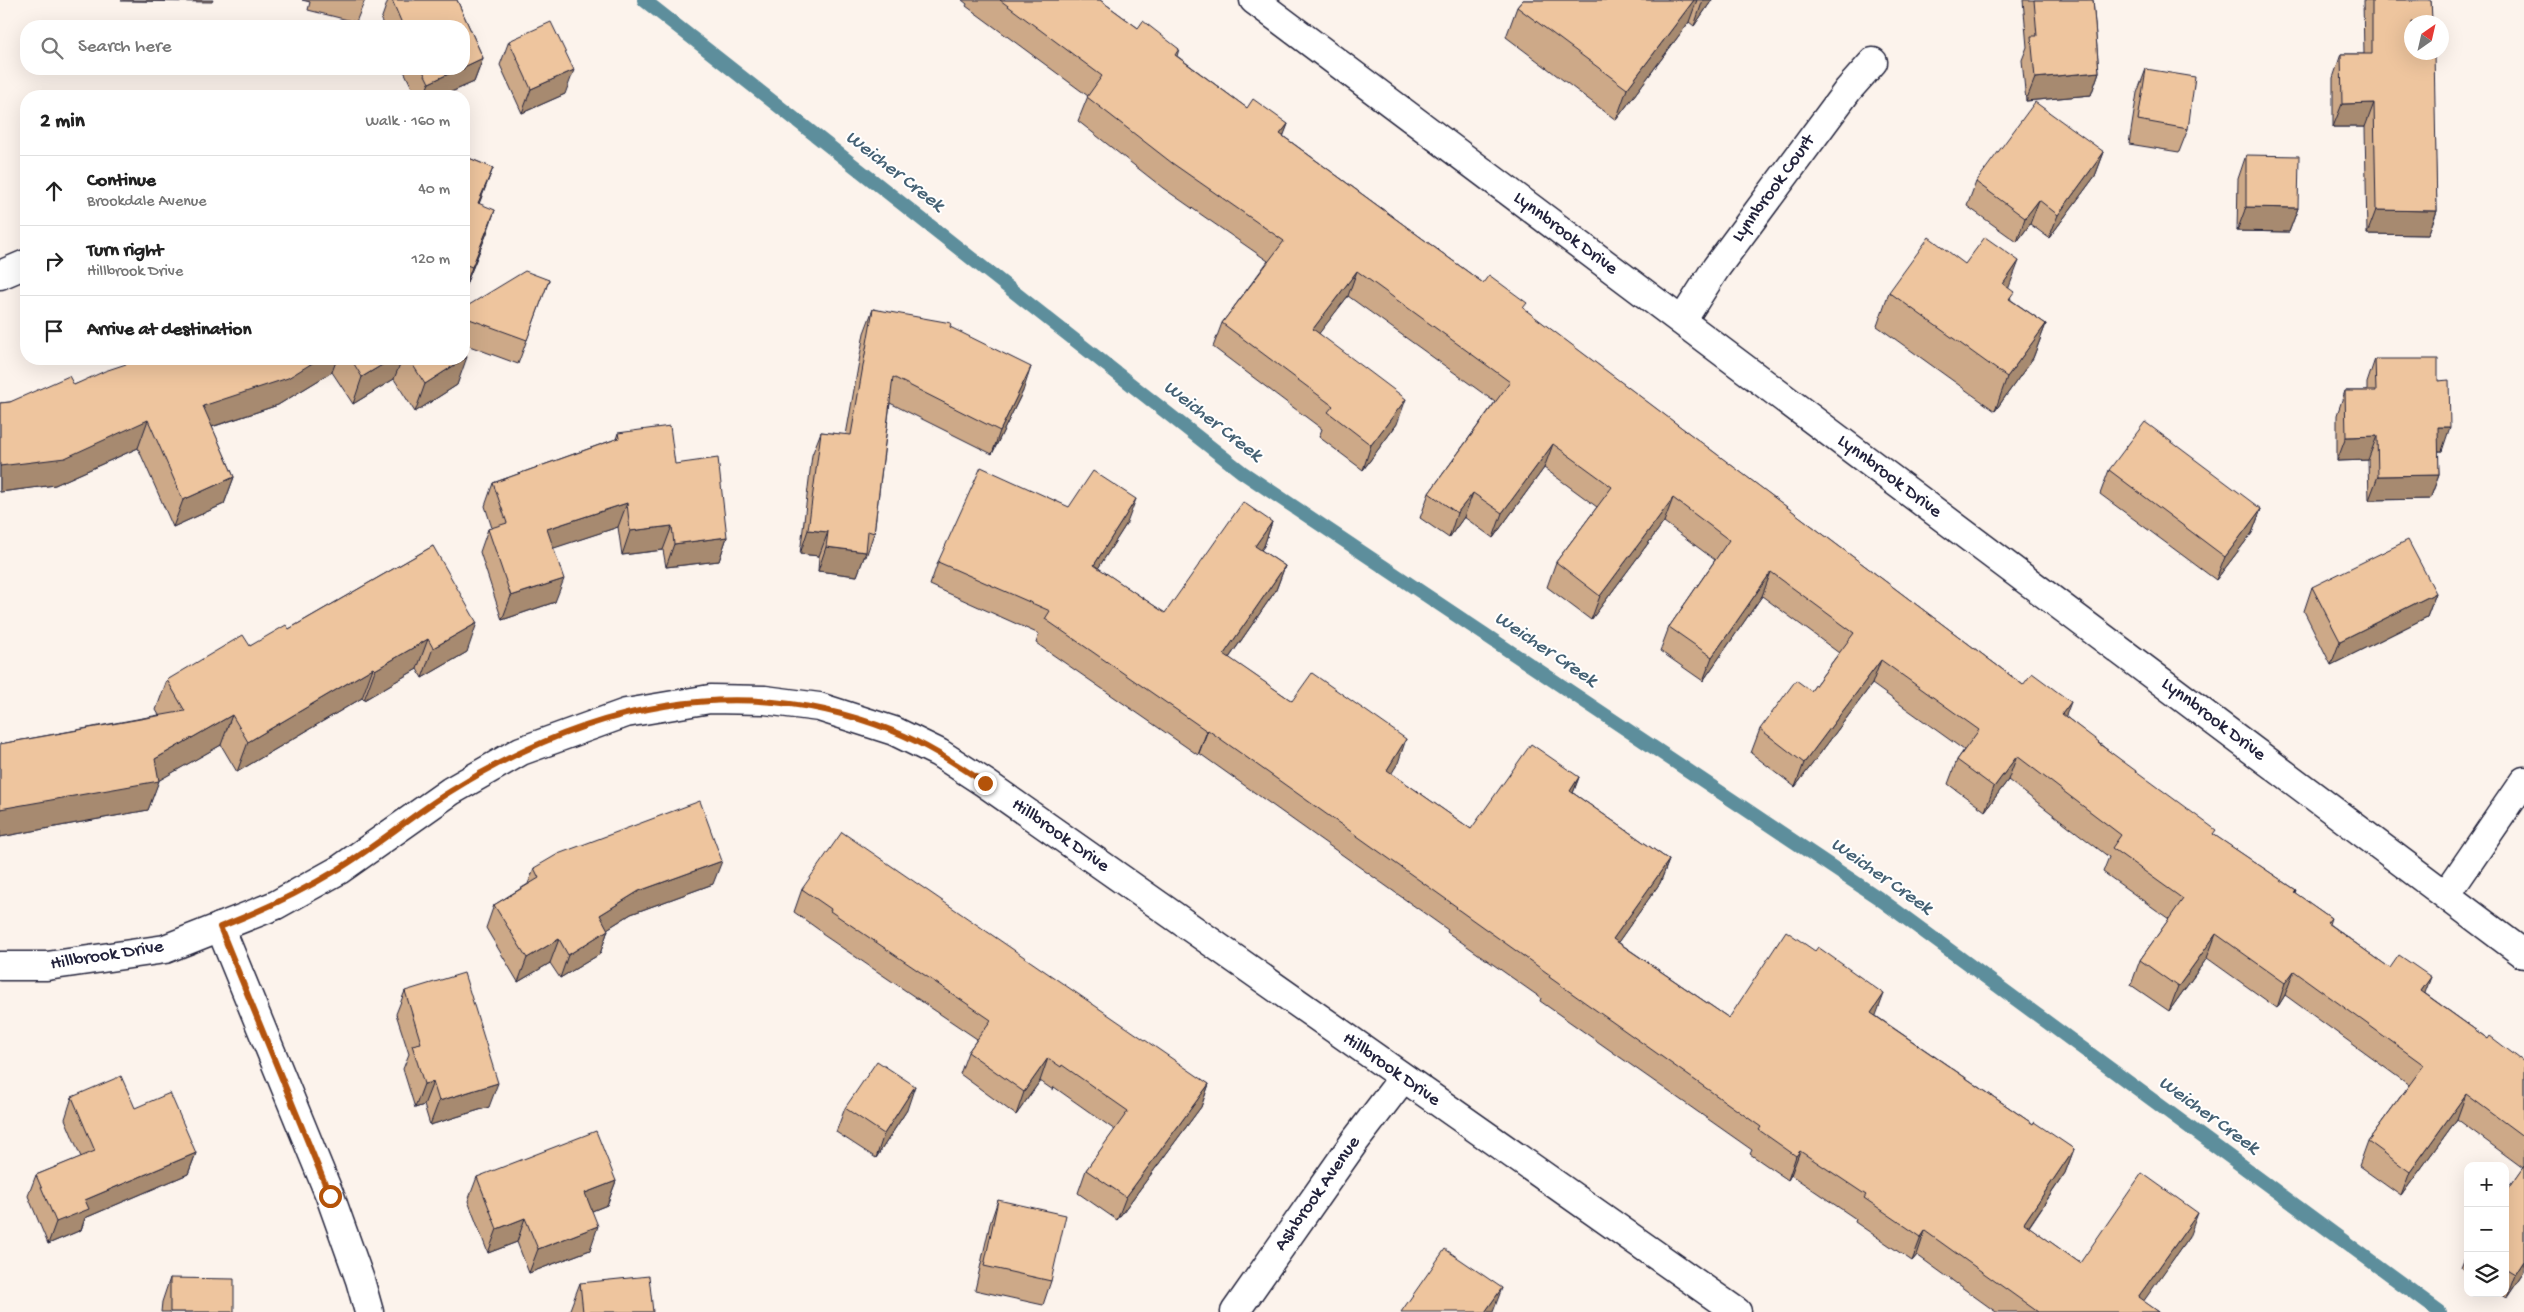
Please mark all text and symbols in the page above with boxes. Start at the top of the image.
north arrow [2404,15,2449,60]
search box [20,20,470,75]
icon: search [38,34,66,62]
text: Search here [78,36,172,59]
text: 2 min [40,110,85,135]
text: Walk · 160 m [365,113,450,132]
water label: Weicher Creek [840,126,950,219]
street label: Lynnbrook Court [1727,129,1822,247]
text: Continue [87,170,156,193]
icon: ahead [40,177,68,205]
text: 40 m [418,181,450,200]
street label: Lynnbrook Drive [1508,187,1622,281]
text: Brookdale Avenue [87,193,207,212]
text: Turn right [87,240,163,263]
icon: right [40,247,68,275]
text: 120 m [411,251,450,270]
text: Hillbrook Drive [87,263,183,282]
icon: arrive [40,317,68,345]
text: Arrive at destination [87,319,251,342]
water label: Weicher Creek [1158,376,1268,469]
street label: Lynnbrook Drive [1832,430,1946,524]
water label: Weicher Creek [1489,607,1602,694]
street label: Lynnbrook Drive [2156,673,2270,767]
route end [974,772,997,795]
street label: Hillbrook Drive [1007,794,1114,878]
water label: Weicher Creek [1826,834,1938,922]
street label: Hillbrook Drive [49,936,165,976]
street label: Hillbrook Drive [1338,1028,1445,1112]
water label: Weicher Creek [2153,1072,2265,1161]
street label: Ashbrook Avenue [1270,1132,1366,1256]
map controls [2464,1162,2509,1297]
button: + [2464,1162,2509,1207]
route start [319,1185,342,1208]
button: − [2464,1207,2509,1252]
button: layers [2464,1252,2509,1297]

